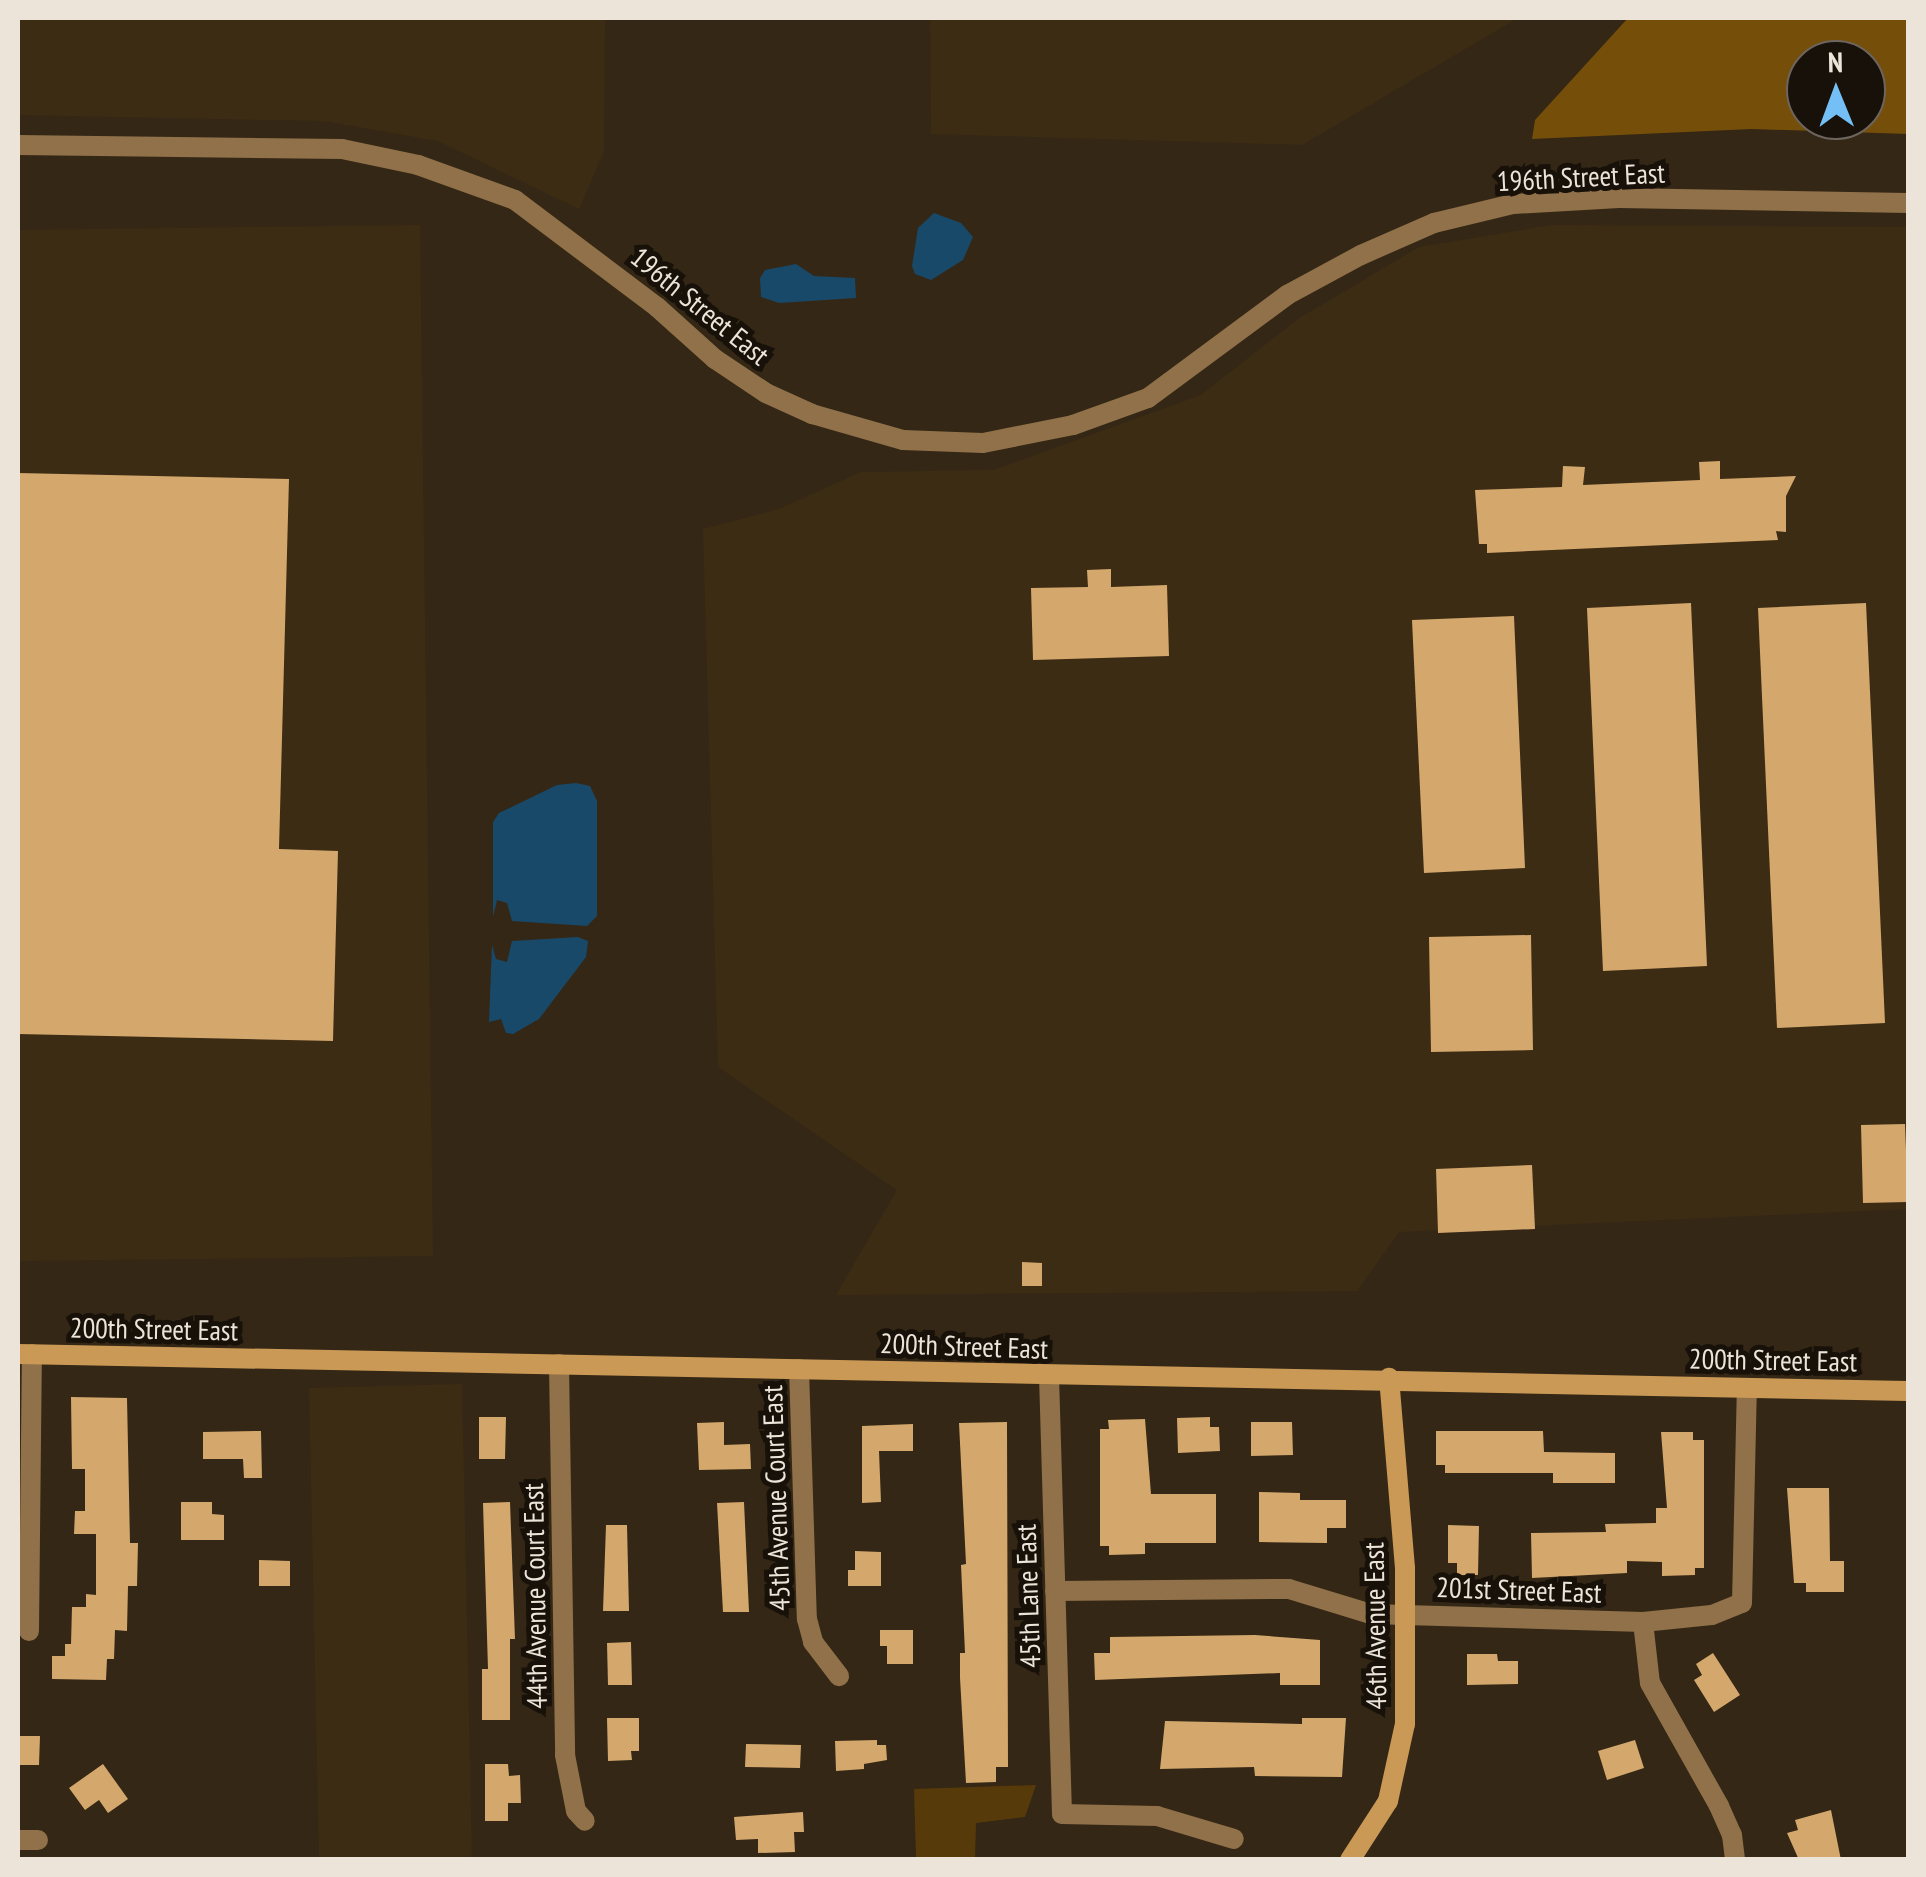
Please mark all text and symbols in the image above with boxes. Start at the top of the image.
north arrow [1786,40,1886,140]
text: N [1828,43,1843,80]
street label: 196th Street East [1496,156,1666,198]
street label: 196th Street East [624,240,776,372]
street label: 200th Street East [70,1311,238,1347]
street label: 200th Street East [879,1326,1049,1366]
street label: 200th Street East [1689,1342,1857,1378]
street label: 45th Avenue Court East [755,1384,797,1612]
street label: 44th Avenue Court East [516,1482,554,1710]
street label: 45th Lane East [1009,1524,1047,1668]
street label: 46th Avenue East [1357,1542,1393,1710]
street label: 201st Street East [1436,1570,1602,1610]

